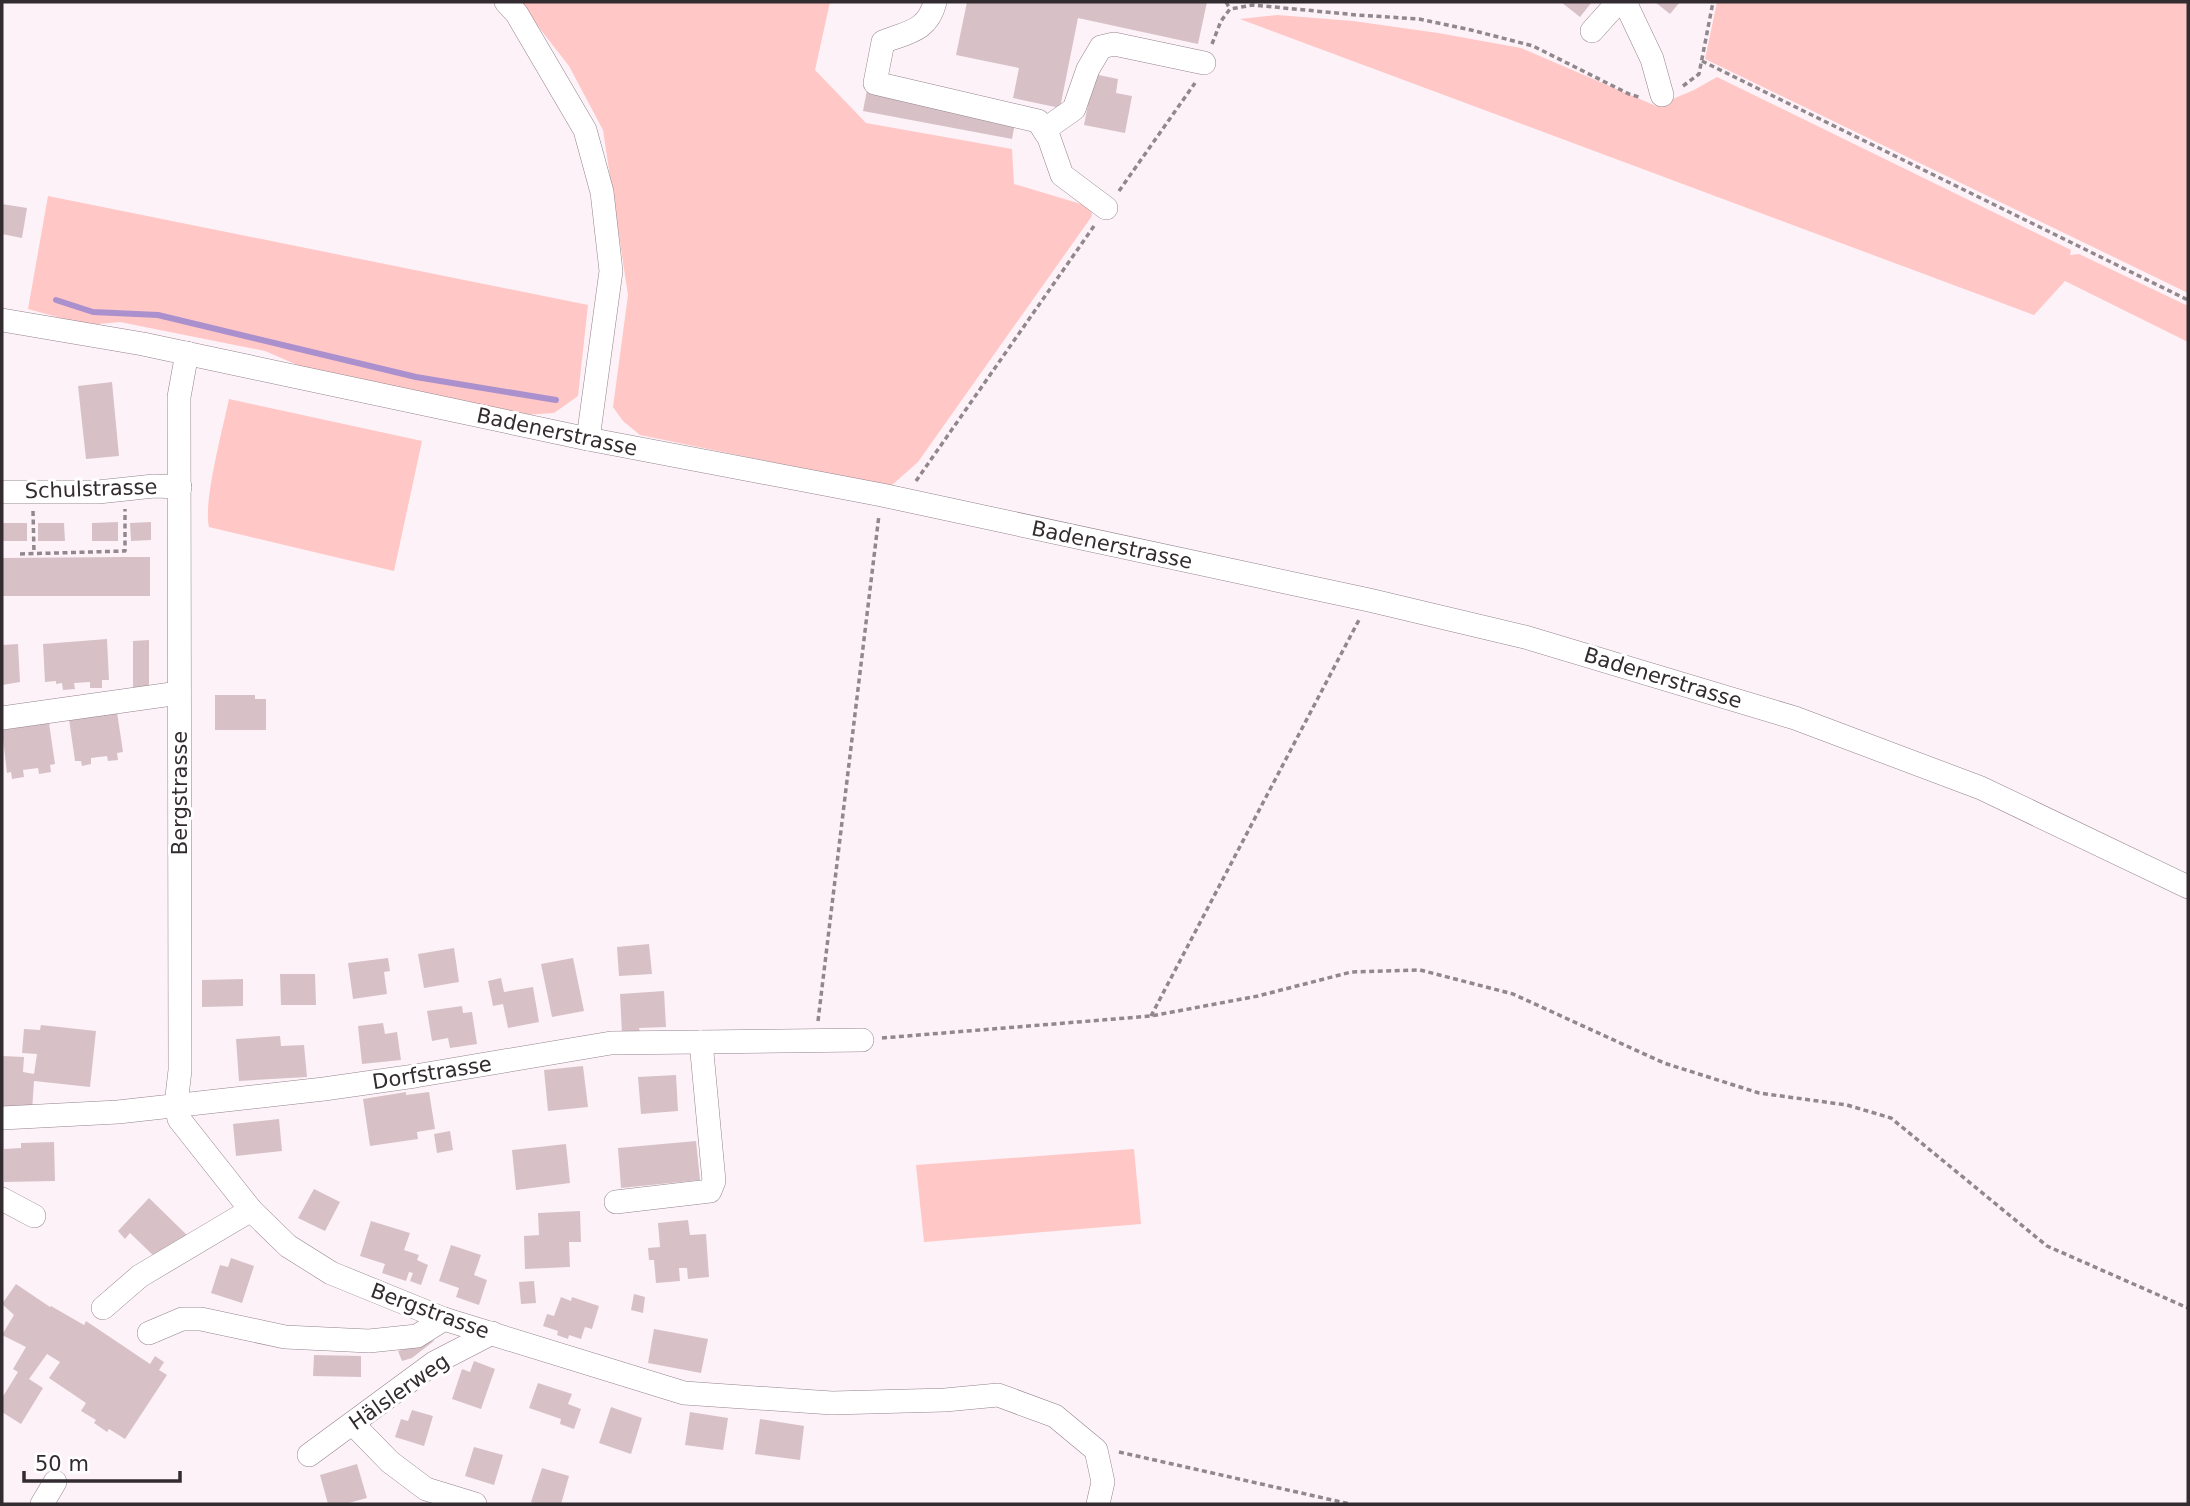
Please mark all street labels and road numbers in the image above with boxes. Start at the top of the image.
street label: Badenerstrasse [474,403,640,461]
street label: Schulstrasse [24,475,158,503]
street label: Badenerstrasse [1029,516,1195,574]
street label: Badenerstrasse [1581,643,1745,713]
street label: Bergstrasse [168,731,192,855]
street label: Dorfstrasse [371,1052,493,1094]
street label: Bergstrasse [367,1278,493,1344]
street label: Hälslerweg [345,1349,453,1435]

